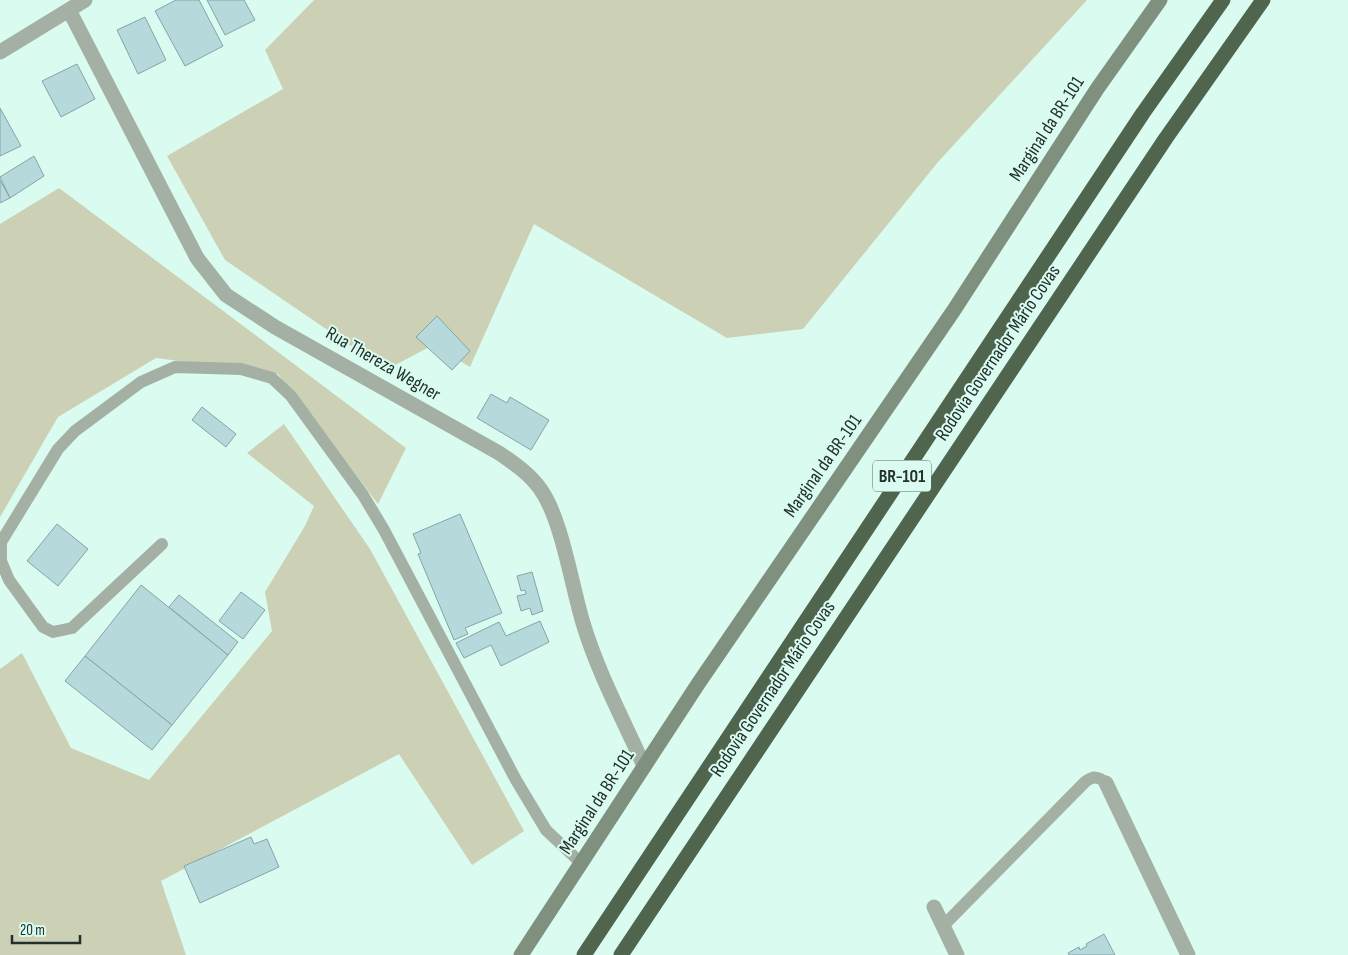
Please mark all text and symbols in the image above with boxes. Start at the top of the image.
street label: Marginal da BR-101 [1005,72,1090,186]
street label: Rodovia Governador Mário Covas [931,261,1066,445]
street label: Rua Thereza Wegner [321,322,445,406]
street label: Marginal da BR-101 [779,410,867,522]
road number: BR-101 [873,461,931,492]
street label: Rodovia Governador Mário Covas [706,597,841,781]
street label: Marginal da BR-101 [555,745,640,859]
scale bar [12,912,80,944]
text: 20 m [20,921,45,940]

